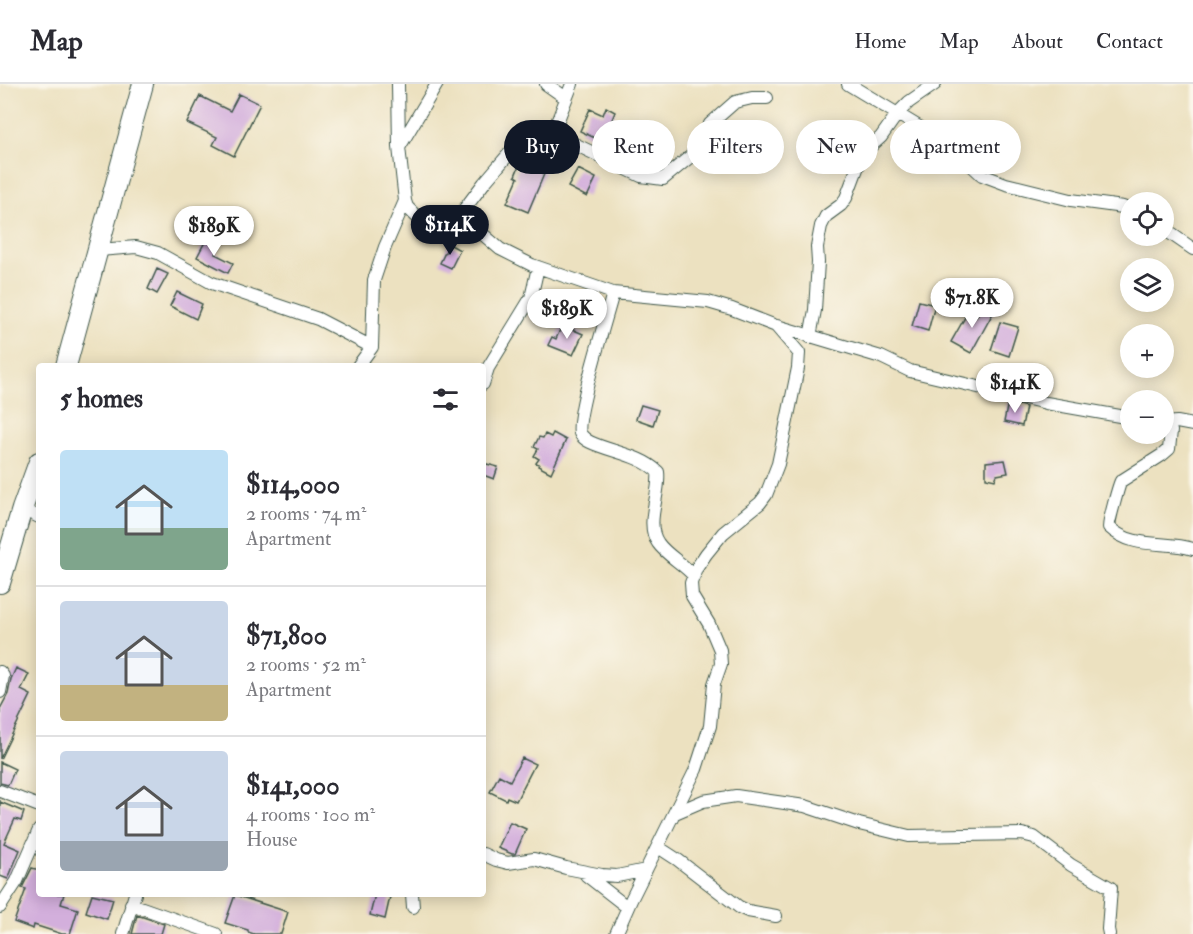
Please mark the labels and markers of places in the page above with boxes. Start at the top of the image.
pin: $114K [408,205,492,256]
pin: $189K [172,206,256,257]
pin: $71.8K [923,278,1021,329]
pin: $189K [525,289,609,340]
pin: $141K [973,363,1057,414]

